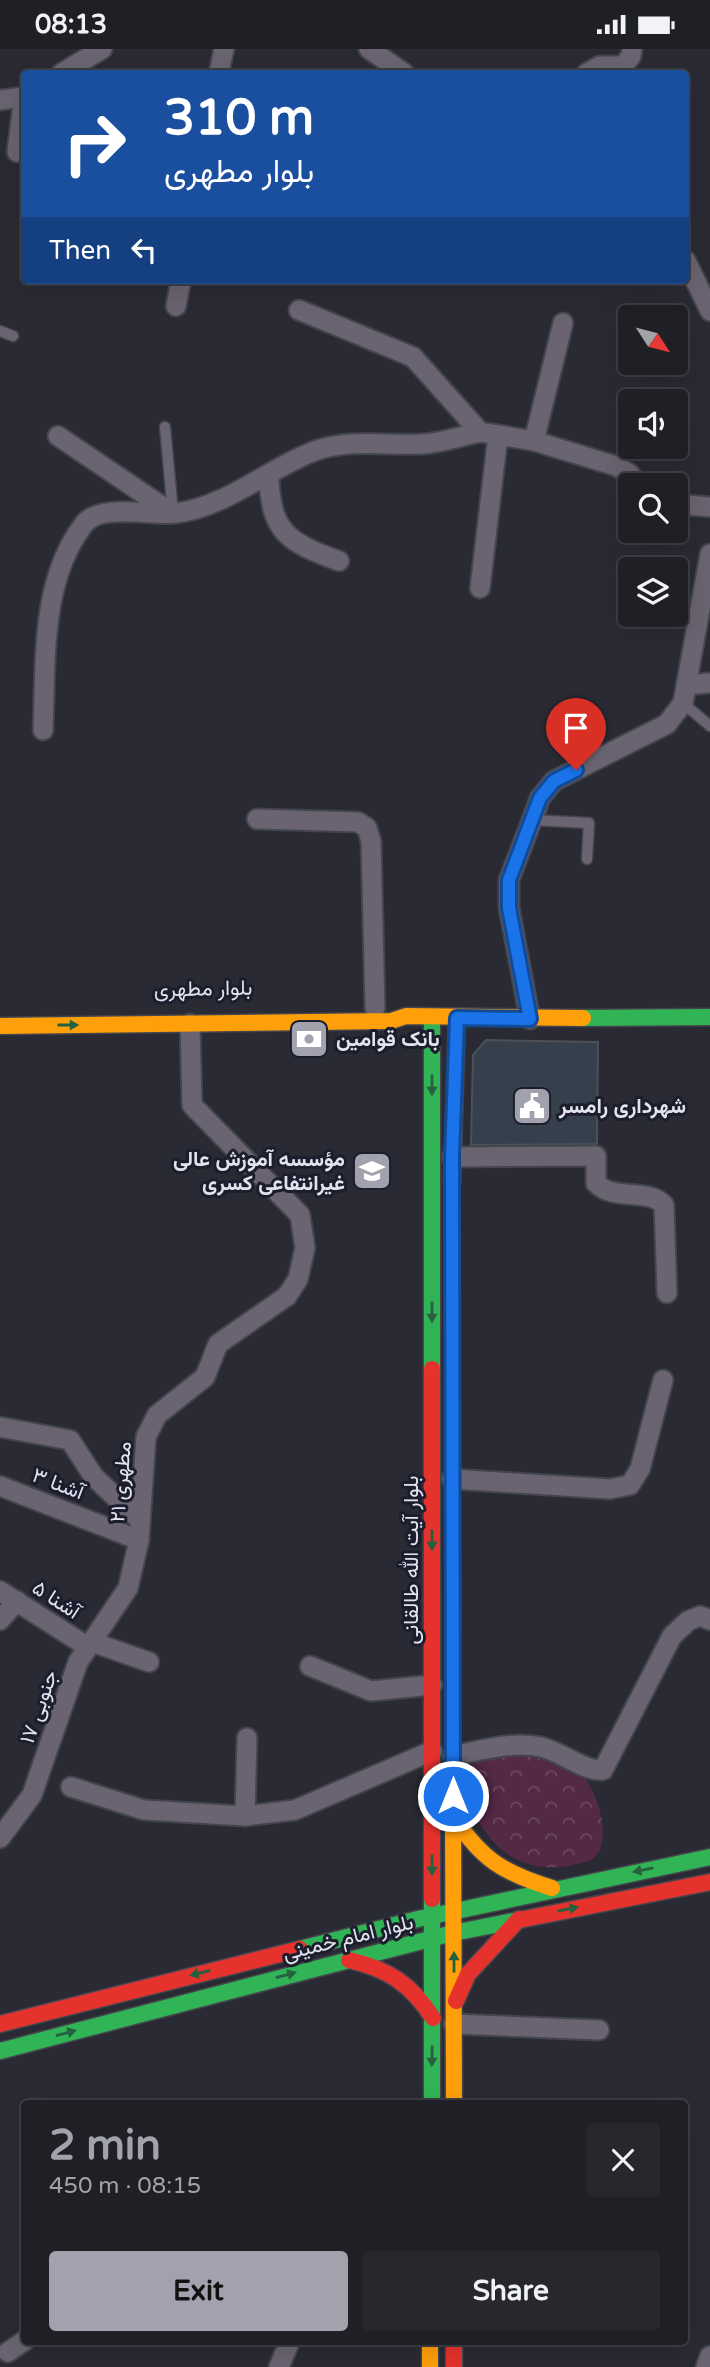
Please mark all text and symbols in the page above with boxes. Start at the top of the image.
text: 08:13 [35,9,107,40]
text: 310 m [164,89,314,148]
icon: right [49,98,140,189]
text: بلوار مطهری [164,153,314,191]
icon: left [125,231,163,269]
text: Then [49,235,111,266]
north arrow [618,305,688,375]
map controls [618,305,688,627]
button: sound [618,389,688,459]
button: search [618,473,688,543]
button: layers [618,557,688,627]
pin [546,698,606,770]
icon: arrive [557,709,595,747]
street label: بلوار مطهری [154,976,252,1002]
bank icon: بانک قوامین [288,1018,330,1060]
one-way arrow [57,1019,79,1031]
place label: بانک قوامین [336,1027,440,1052]
one-way arrow [426,1074,438,1096]
public building icon: شهرداری رامسر [511,1085,553,1127]
place label: شهرداری رامسر [558,1094,686,1119]
place label: مؤسسه آموزش عالی غیرانتفاعی کسری [173,1147,345,1196]
school or university icon: مؤسسه آموزش عالی غیرانتفاعی کسری [351,1150,393,1192]
one-way arrow [426,1302,438,1324]
street label: مطهری ۲۱ [105,1440,137,1524]
street label: آشنا ۳ [29,1463,89,1506]
street label: بلوار آیت الله طالقانی [398,1476,424,1644]
one-way arrow [426,1529,438,1551]
street label: آشنا ۵ [27,1575,86,1626]
street label: جنوبی ۱۷ [15,1667,63,1747]
position arrow [416,1759,490,1833]
one-way arrow [426,1855,438,1877]
one-way arrow [632,1865,654,1876]
one-way arrow [557,1903,579,1914]
street label: بلوار امام خمینی [280,1910,416,1967]
one-way arrow [448,1951,460,1973]
one-way arrow [188,1968,210,1979]
one-way arrow [275,1969,297,1980]
one-way arrow [55,2027,77,2038]
one-way arrow [427,2045,438,2067]
text: 2 min [49,2120,161,2171]
button: close [586,2123,660,2197]
text: 450 m · 08:15 [49,2172,201,2200]
button: Exit [49,2251,348,2331]
button: Share [362,2251,660,2331]

